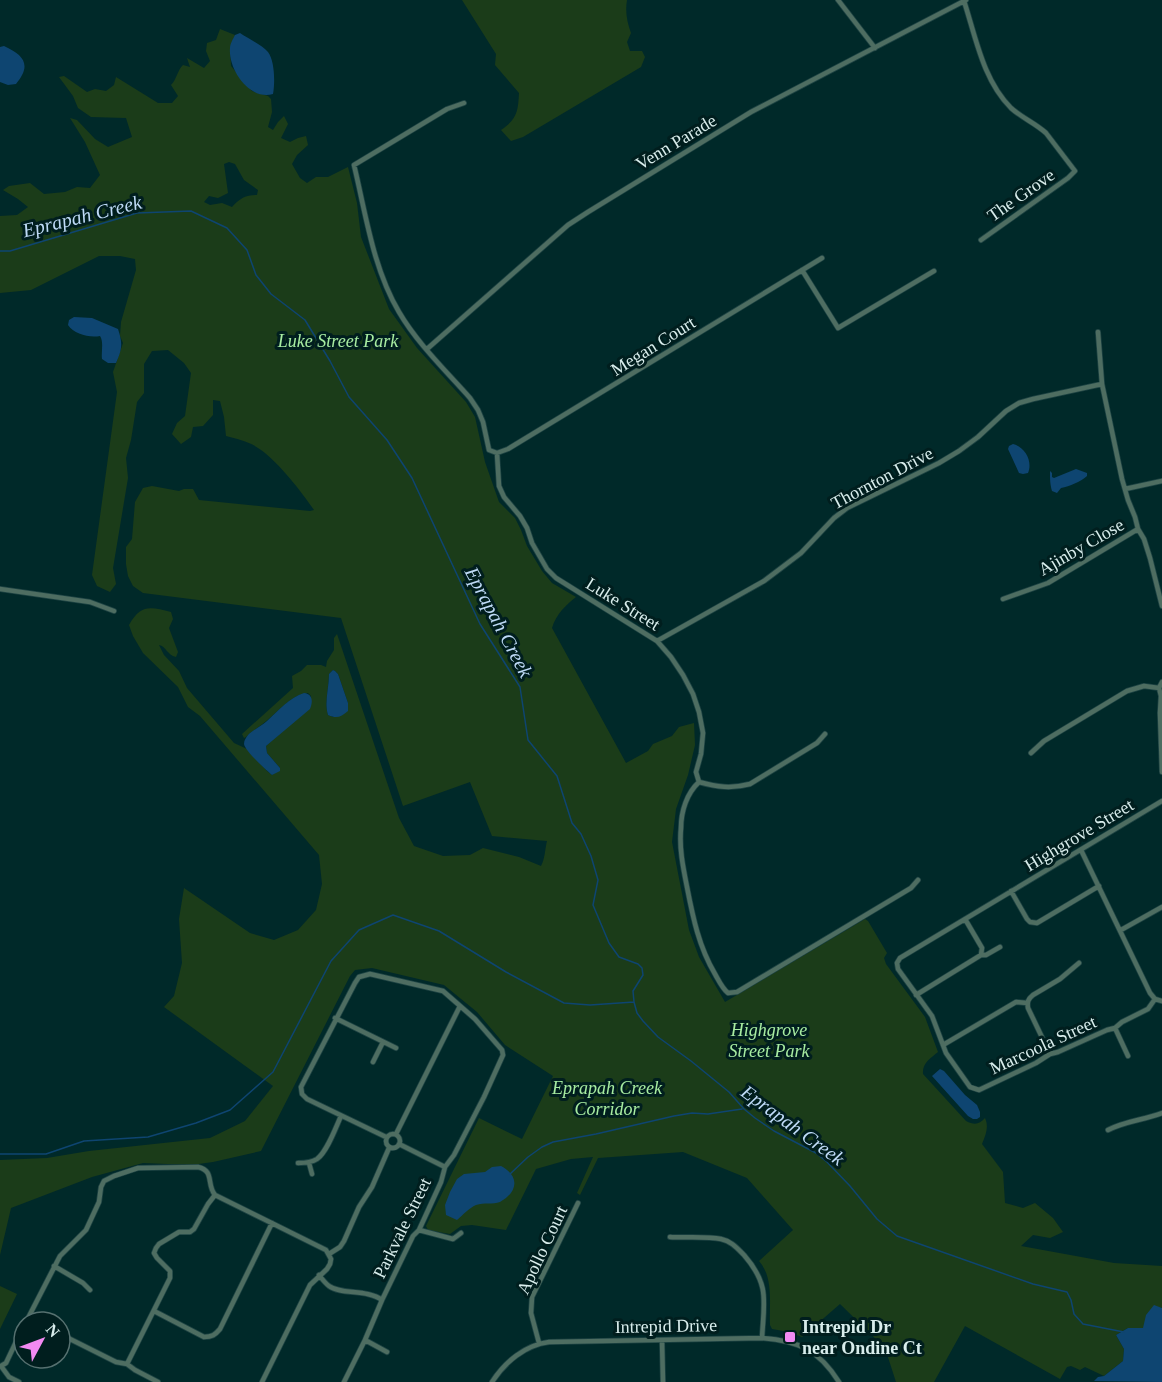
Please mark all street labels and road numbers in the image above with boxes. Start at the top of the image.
street label: Venn Parade [632,110,720,174]
street label: The Grove [984,165,1058,225]
street label: Megan Court [607,312,699,380]
street label: Thornton Drive [828,443,936,513]
street label: Ajinby Close [1035,514,1127,580]
street label: Luke Street [582,573,664,635]
street label: Highgrove Street [1021,795,1137,875]
street label: Marcoola Street [986,1012,1100,1078]
street label: Parkvale Street [369,1174,435,1282]
street label: Apollo Court [513,1202,571,1298]
street label: Intrepid Drive [615,1315,717,1337]

